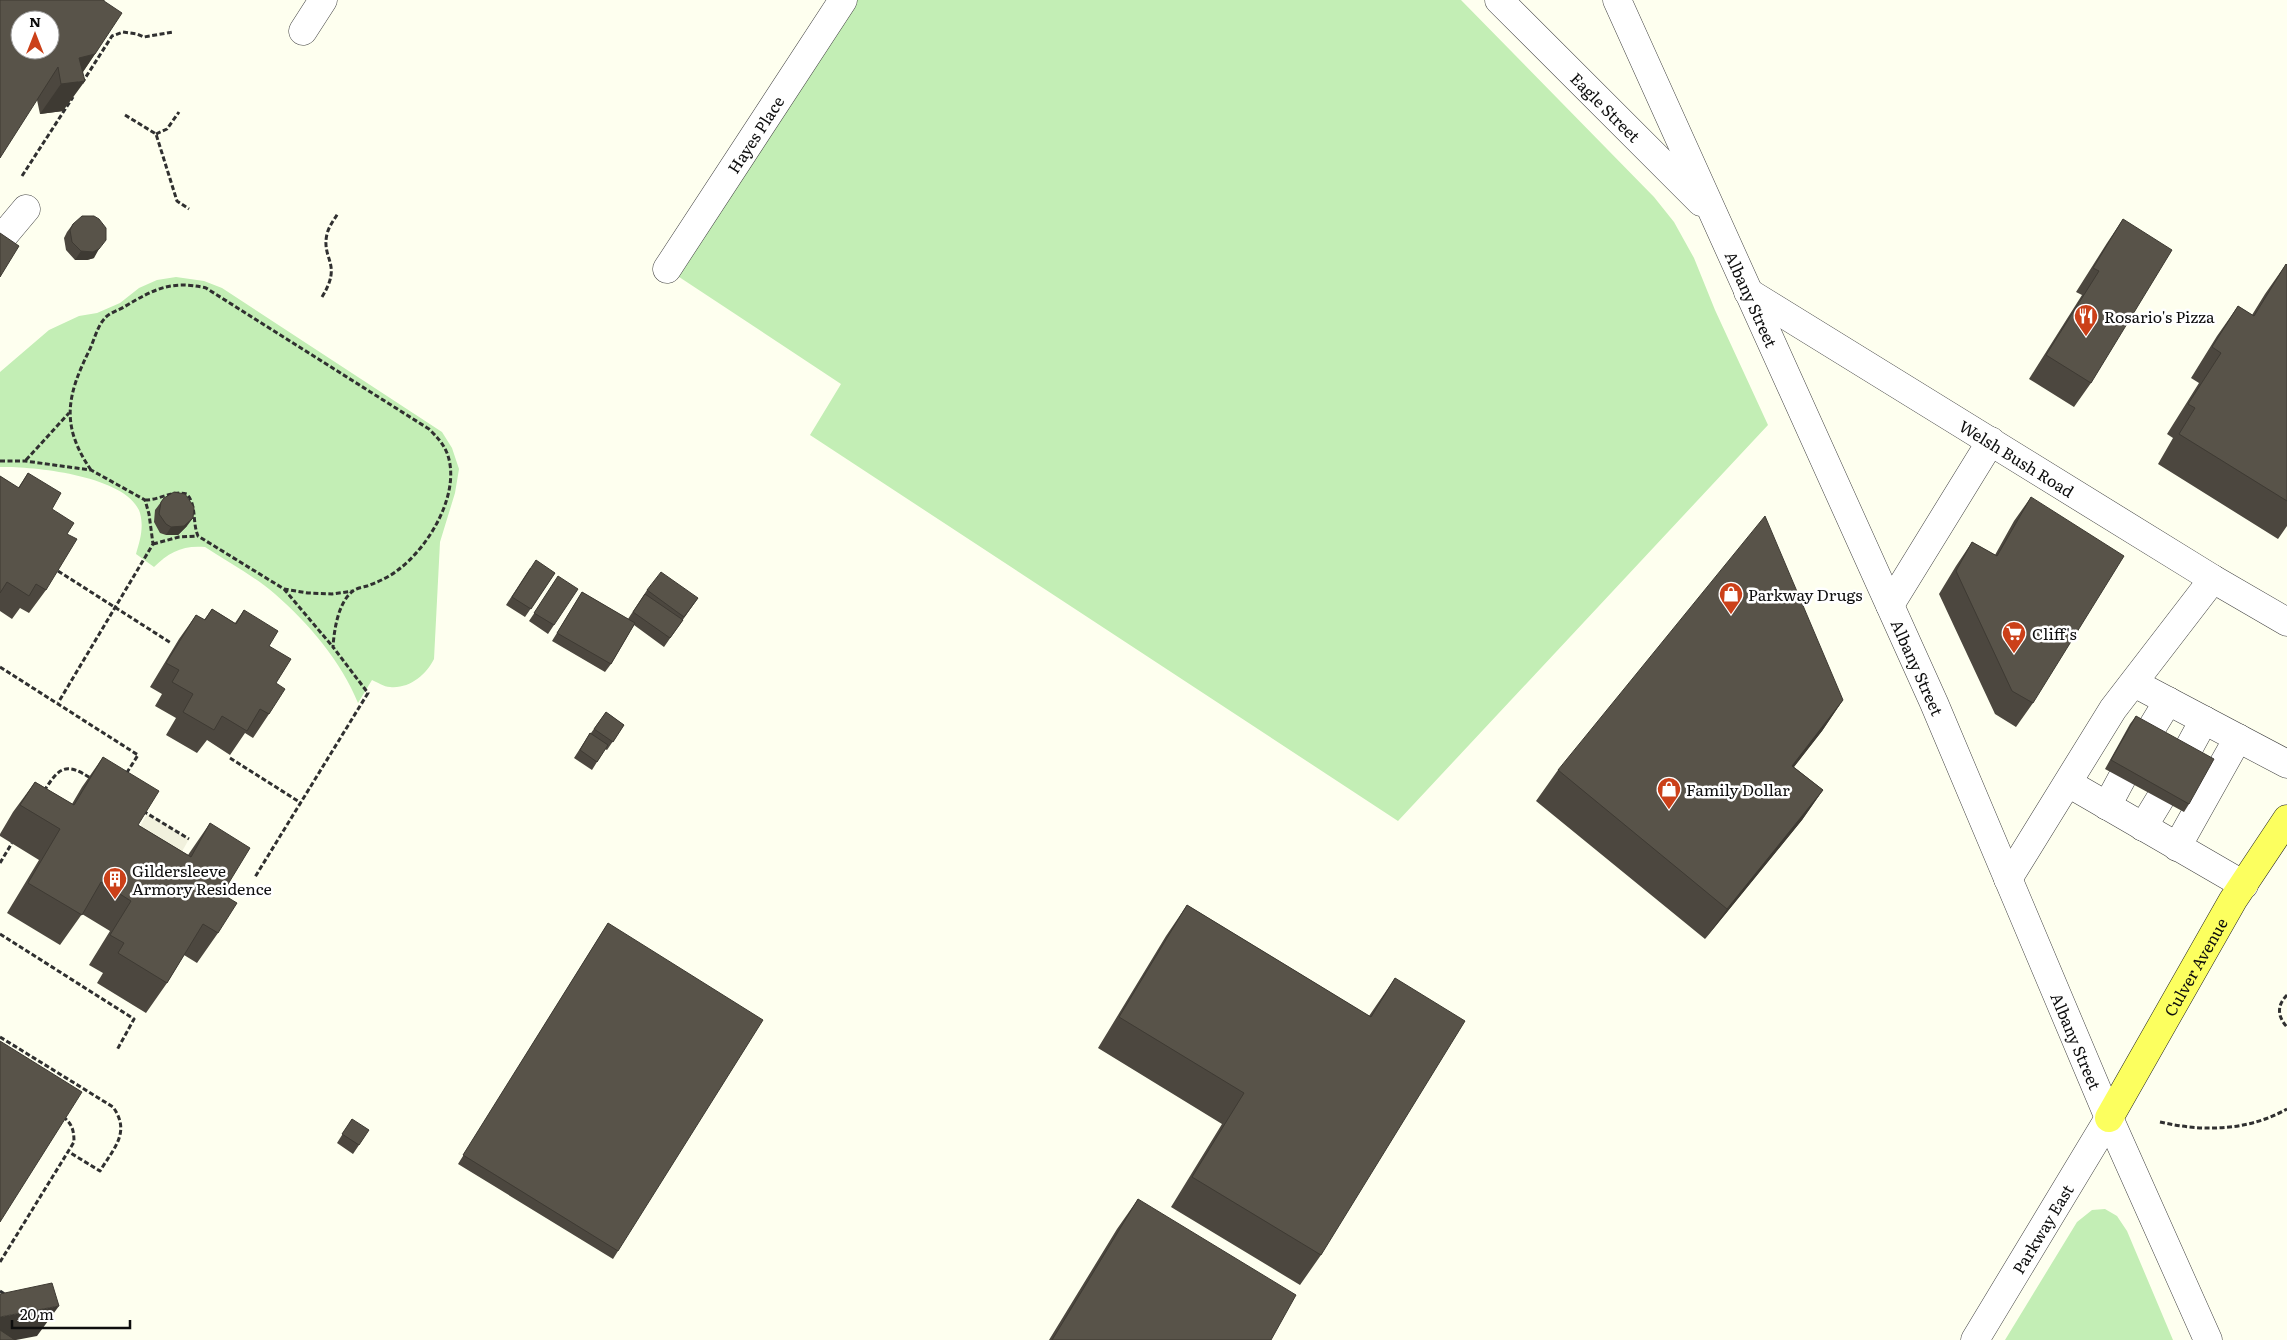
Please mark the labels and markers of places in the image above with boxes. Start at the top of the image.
restaurant icon: Rosario's Pizza [2073,303,2099,337]
place label: Rosario's Pizza [2104,304,2215,328]
shop icon: Parkway Drugs [1718,581,1744,615]
place label: Parkway Drugs [1748,582,1862,606]
supermarket icon: Cliff's [2001,620,2027,654]
place label: Cliff's [2032,621,2077,645]
shop icon: Family Dollar [1656,776,1682,810]
place label: Family Dollar [1686,777,1790,801]
place label: Gildersleeve Armory Residence [132,858,272,900]
building icon: Gildersleeve Armory Residence [102,866,128,900]

